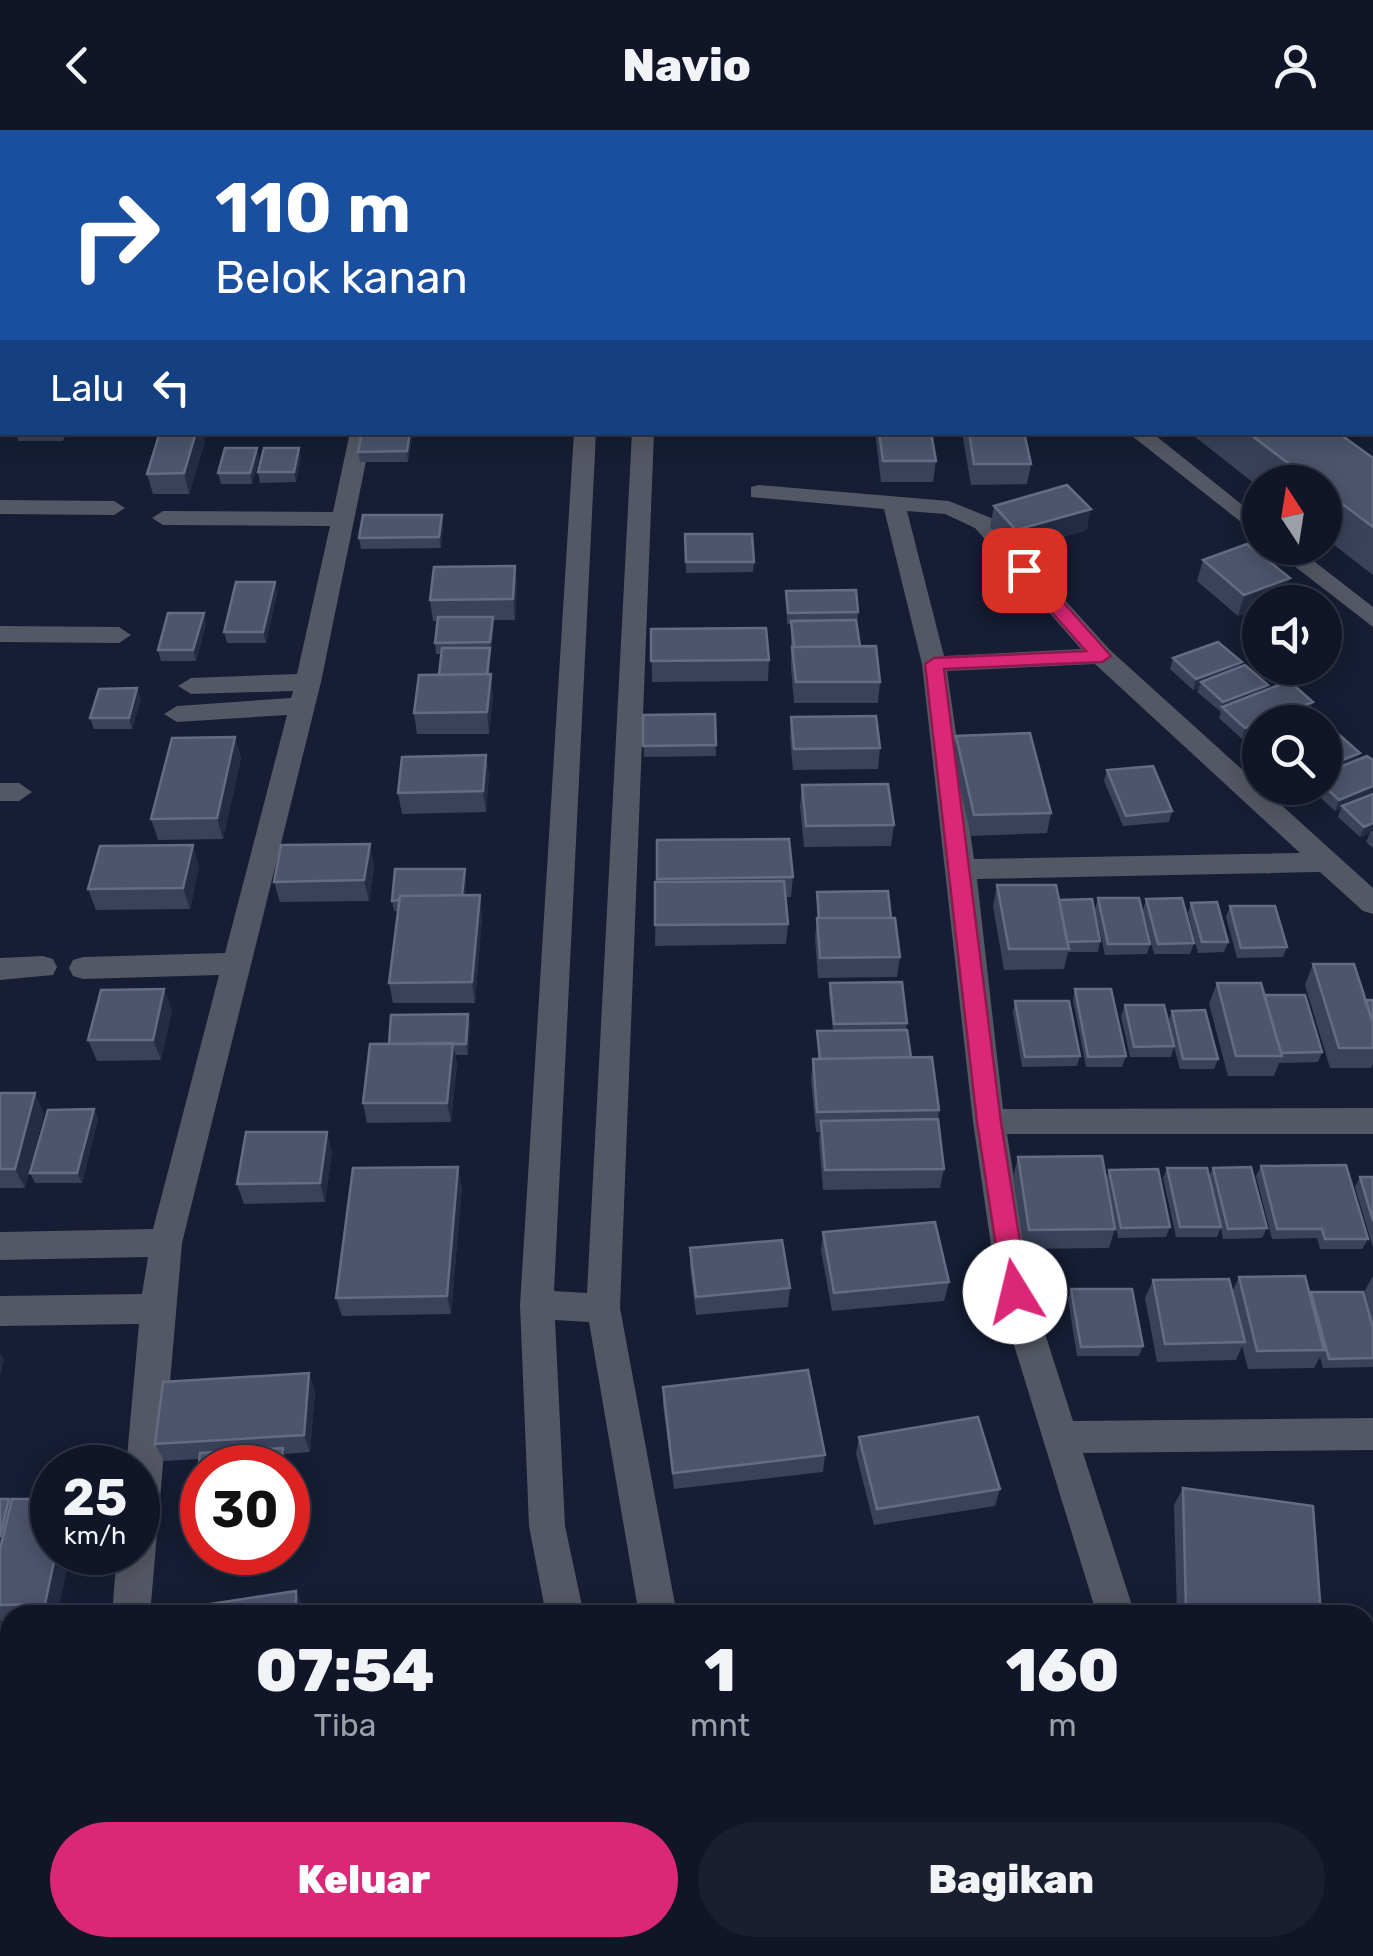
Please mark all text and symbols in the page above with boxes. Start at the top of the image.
icon: back [50,38,105,93]
icon: person [1268,38,1323,93]
text: Navio [622,39,751,92]
text: 110 m [215,167,411,250]
icon: right [50,170,180,300]
text: Belok kanan [215,251,468,304]
icon: left [144,360,199,415]
text: Lalu [50,365,124,411]
north arrow [1242,465,1342,565]
map controls [1242,465,1342,805]
pin [982,528,1067,613]
icon: arrive [997,543,1052,598]
button: sound [1242,585,1342,685]
button: search [1242,705,1342,805]
position arrow [963,1240,1067,1344]
speed limit sign: 30 [180,1445,310,1575]
text: 25 [63,1468,127,1528]
text: km/h [64,1521,126,1550]
text: 07:54 [256,1635,434,1706]
text: 1 [704,1635,736,1706]
text: 160 [1006,1635,1119,1706]
text: Tiba [314,1706,376,1744]
text: mnt [690,1706,750,1744]
text: m [1048,1706,1077,1744]
button: Keluar [50,1822,678,1937]
button: Bagikan [698,1822,1325,1937]

